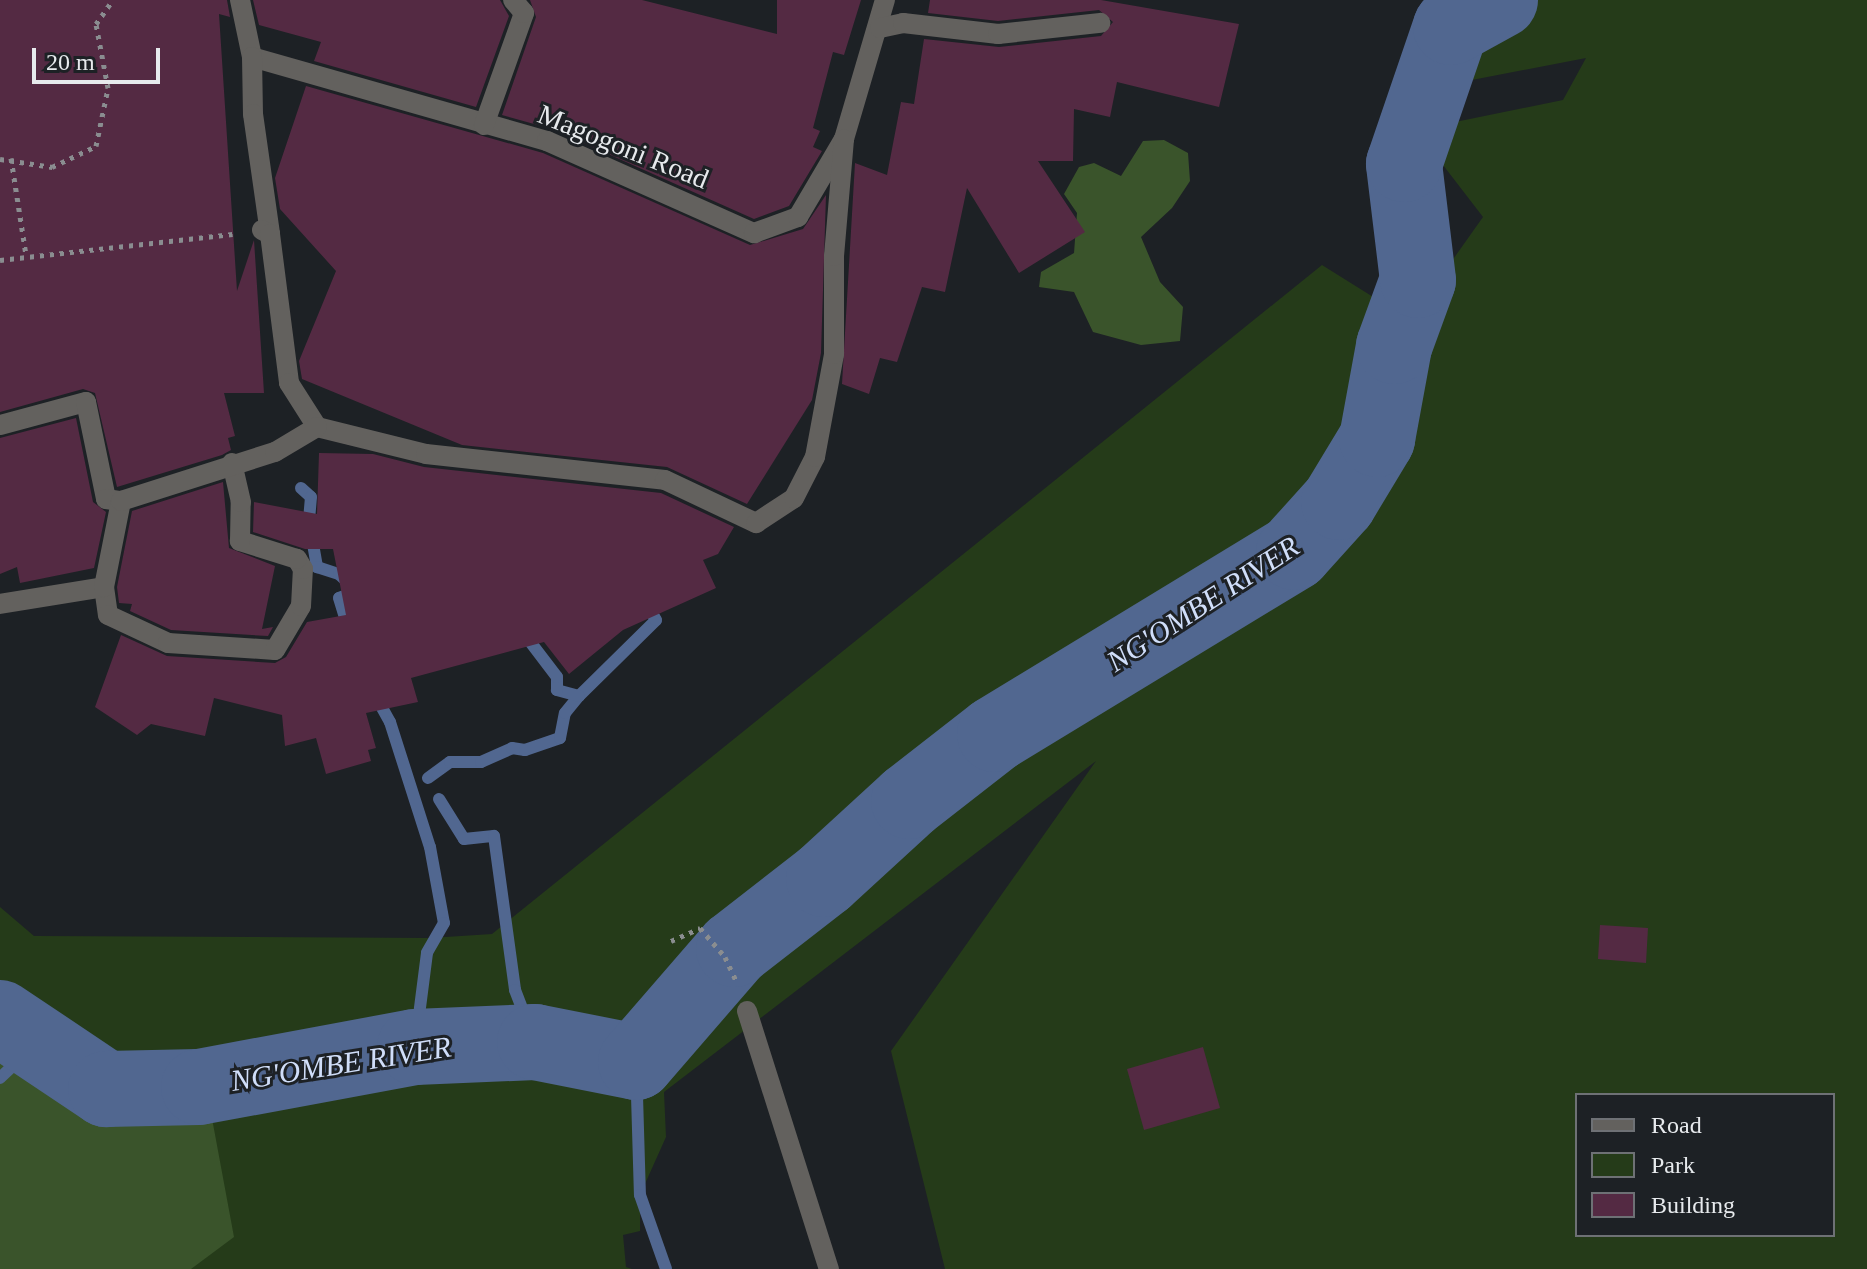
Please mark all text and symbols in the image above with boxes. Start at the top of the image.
scale bar [36,32,164,82]
text: 20 m [46,49,95,75]
street label: Magogoni Road [533,97,713,197]
water label: NG'OMBE RIVER [1100,528,1306,680]
water label: NG'OMBE RIVER [228,1029,454,1099]
legend [1575,1093,1835,1237]
text: Road [1651,1112,1702,1138]
text: Park [1651,1152,1695,1178]
text: Building [1651,1192,1735,1218]

